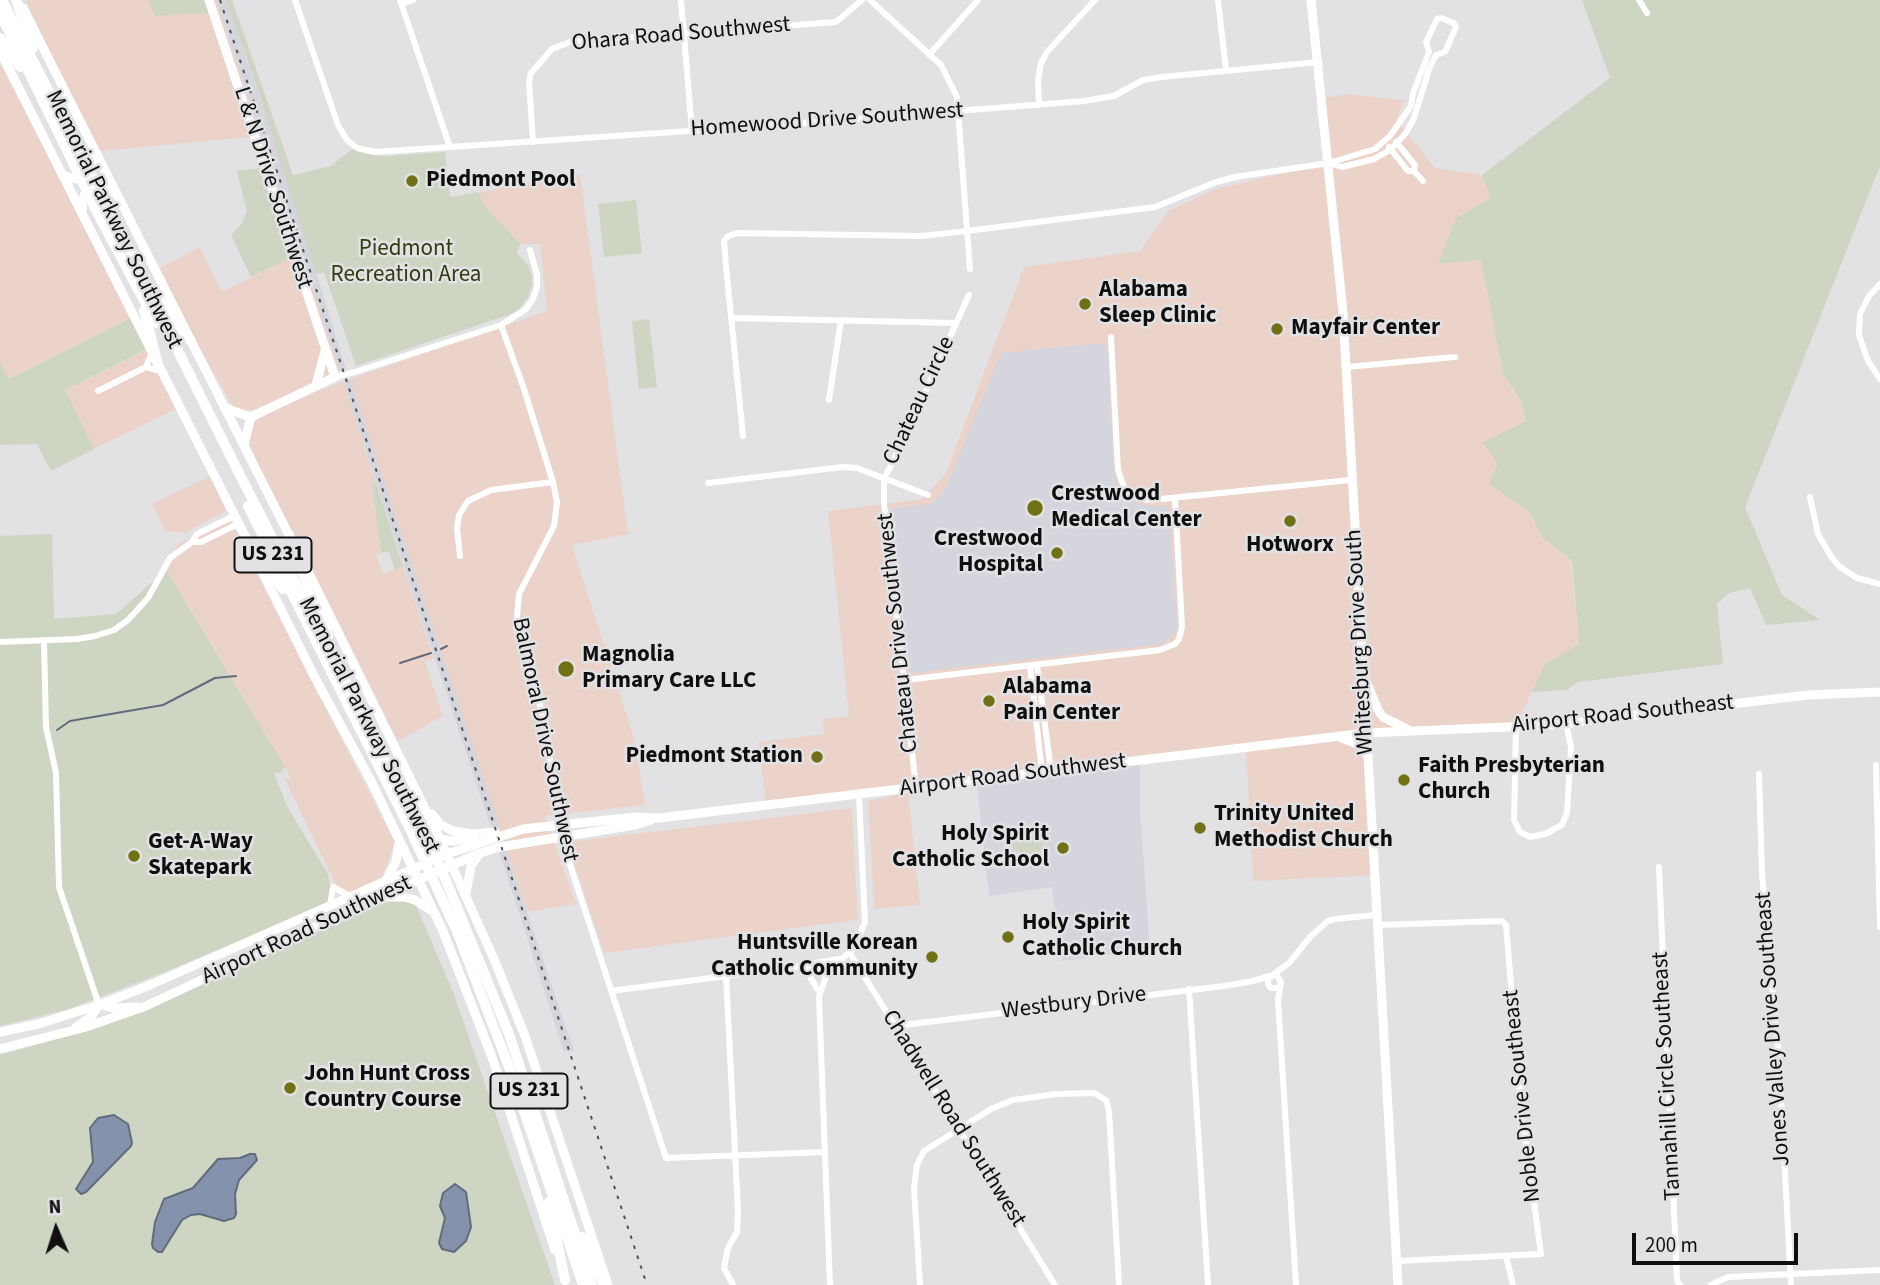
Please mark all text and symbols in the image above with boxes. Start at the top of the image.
street label: Ohara Road Southwest [571,12,791,58]
street label: L & N Drive Southwest [226,84,318,292]
street label: Memorial Parkway Southwest [38,86,188,354]
street label: Homewood Drive Southwest [690,98,964,144]
place label: Piedmont Pool [426,167,576,195]
marker: Piedmont Pool [404,173,420,189]
park label: Piedmont Recreation Area [331,236,481,290]
place label: Alabama Sleep Clinic [1099,277,1217,331]
marker: Alabama Sleep Clinic [1077,296,1093,312]
place label: Mayfair Center [1291,315,1440,343]
marker: Mayfair Center [1269,321,1285,337]
street label: Chateau Circle [878,332,962,470]
place label: Crestwood Medical Center [1051,481,1202,535]
marker: Crestwood Medical Center [1025,498,1045,518]
street label: Chateau Drive Southwest [873,512,925,754]
marker: Hotworx [1282,513,1298,529]
place label: Crestwood Hospital [934,526,1043,580]
street label: Whitesburg Drive South [1341,528,1381,756]
place label: Hotworx [1246,532,1334,560]
road number: US 231 [234,538,312,572]
marker: Crestwood Hospital [1049,545,1065,561]
street label: Memorial Parkway Southwest [291,593,445,859]
street label: Balmoral Drive Southwest [505,615,583,865]
place label: Magnolia Primary Care LLC [582,642,756,696]
marker: Magnolia Primary Care LLC [556,659,576,679]
place label: Alabama Pain Center [1003,674,1120,728]
street label: Airport Road Southeast [1511,690,1735,740]
marker: Alabama Pain Center [981,693,997,709]
place label: Piedmont Station [626,743,803,771]
street label: Airport Road Southwest [898,748,1128,804]
marker: Piedmont Station [809,749,825,765]
place label: Faith Presbyterian Church [1418,753,1605,807]
marker: Faith Presbyterian Church [1396,772,1412,788]
place label: Trinity United Methodist Church [1214,801,1393,855]
marker: Trinity United Methodist Church [1192,820,1208,836]
place label: Holy Spirit Catholic School [892,821,1049,875]
place label: Get-A-Way Skatepark [148,829,253,883]
marker: Holy Spirit Catholic School [1055,840,1071,856]
marker: Get-A-Way Skatepark [126,848,142,864]
street label: Airport Road Southwest [198,870,416,992]
street label: Jones Valley Drive Southeast [1751,891,1797,1167]
place label: Holy Spirit Catholic Church [1022,910,1182,964]
marker: Holy Spirit Catholic Church [1000,929,1016,945]
place label: Huntsville Korean Catholic Community [711,930,918,984]
marker: Huntsville Korean Catholic Community [924,949,940,965]
street label: Tannahill Circle Southeast [1648,951,1688,1201]
street label: Westbury Drive [1000,981,1148,1027]
street label: Noble Drive Southeast [1498,988,1548,1204]
street label: Chadwell Road Southwest [875,1005,1031,1233]
place label: John Hunt Cross Country Course [304,1061,470,1115]
road number: US 231 [490,1074,568,1108]
marker: John Hunt Cross Country Course [282,1080,298,1096]
north arrow [21,1194,91,1264]
text: N [48,1194,62,1221]
scale bar [1635,1218,1801,1262]
text: 200 m [1645,1230,1698,1260]

